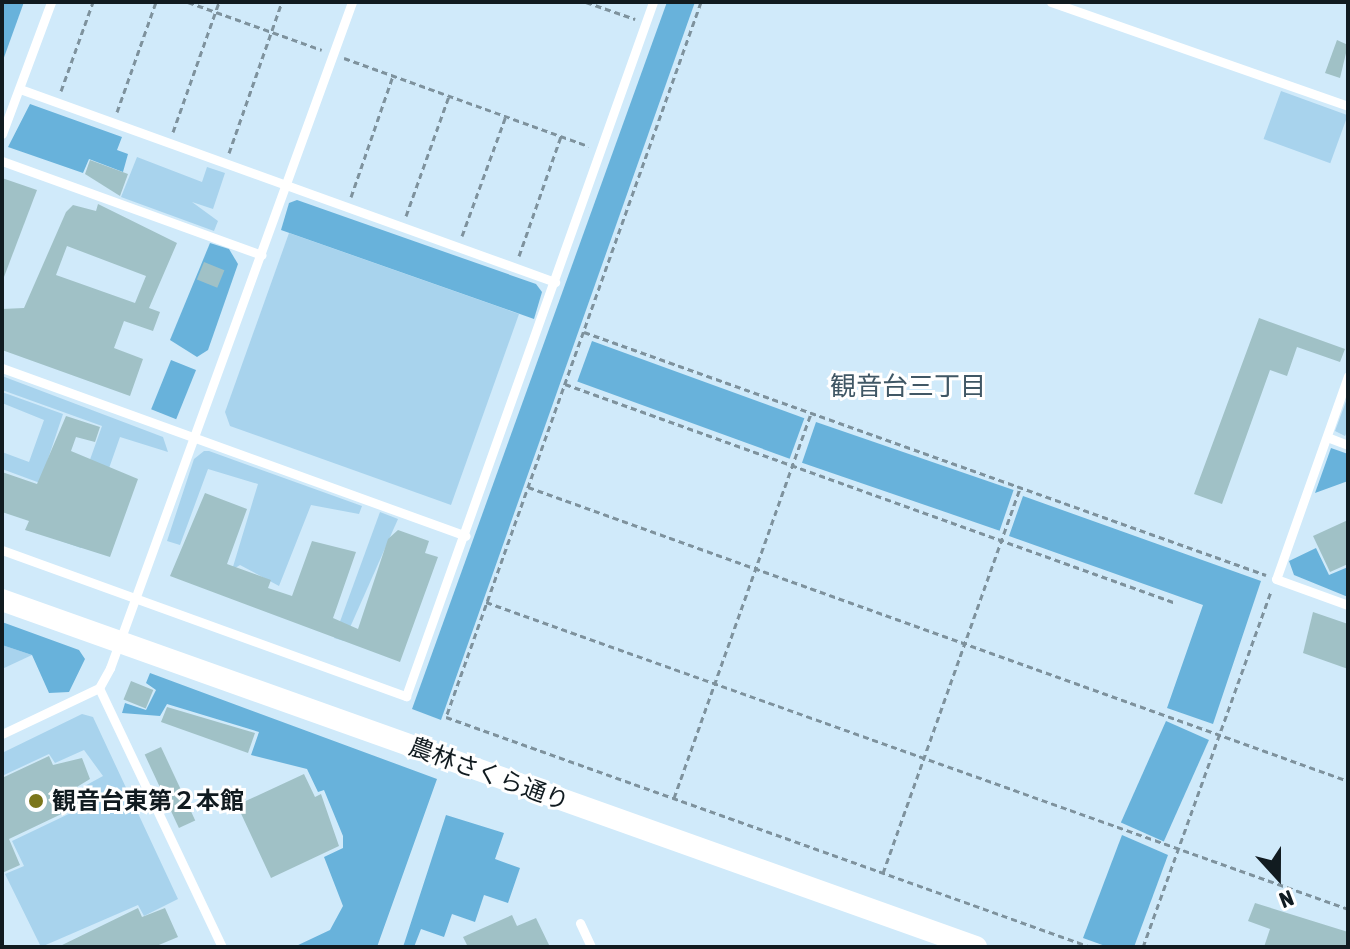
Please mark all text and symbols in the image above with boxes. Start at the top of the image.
district label: 観音台三丁目 [830,371,986,403]
street label: 農林さくら通り [405,732,573,816]
place label: 観音台東第２本館 [52,787,244,815]
marker: 観音台東第２本館 [27,792,45,810]
north arrow [1238,837,1318,917]
text: N [1276,885,1297,914]

